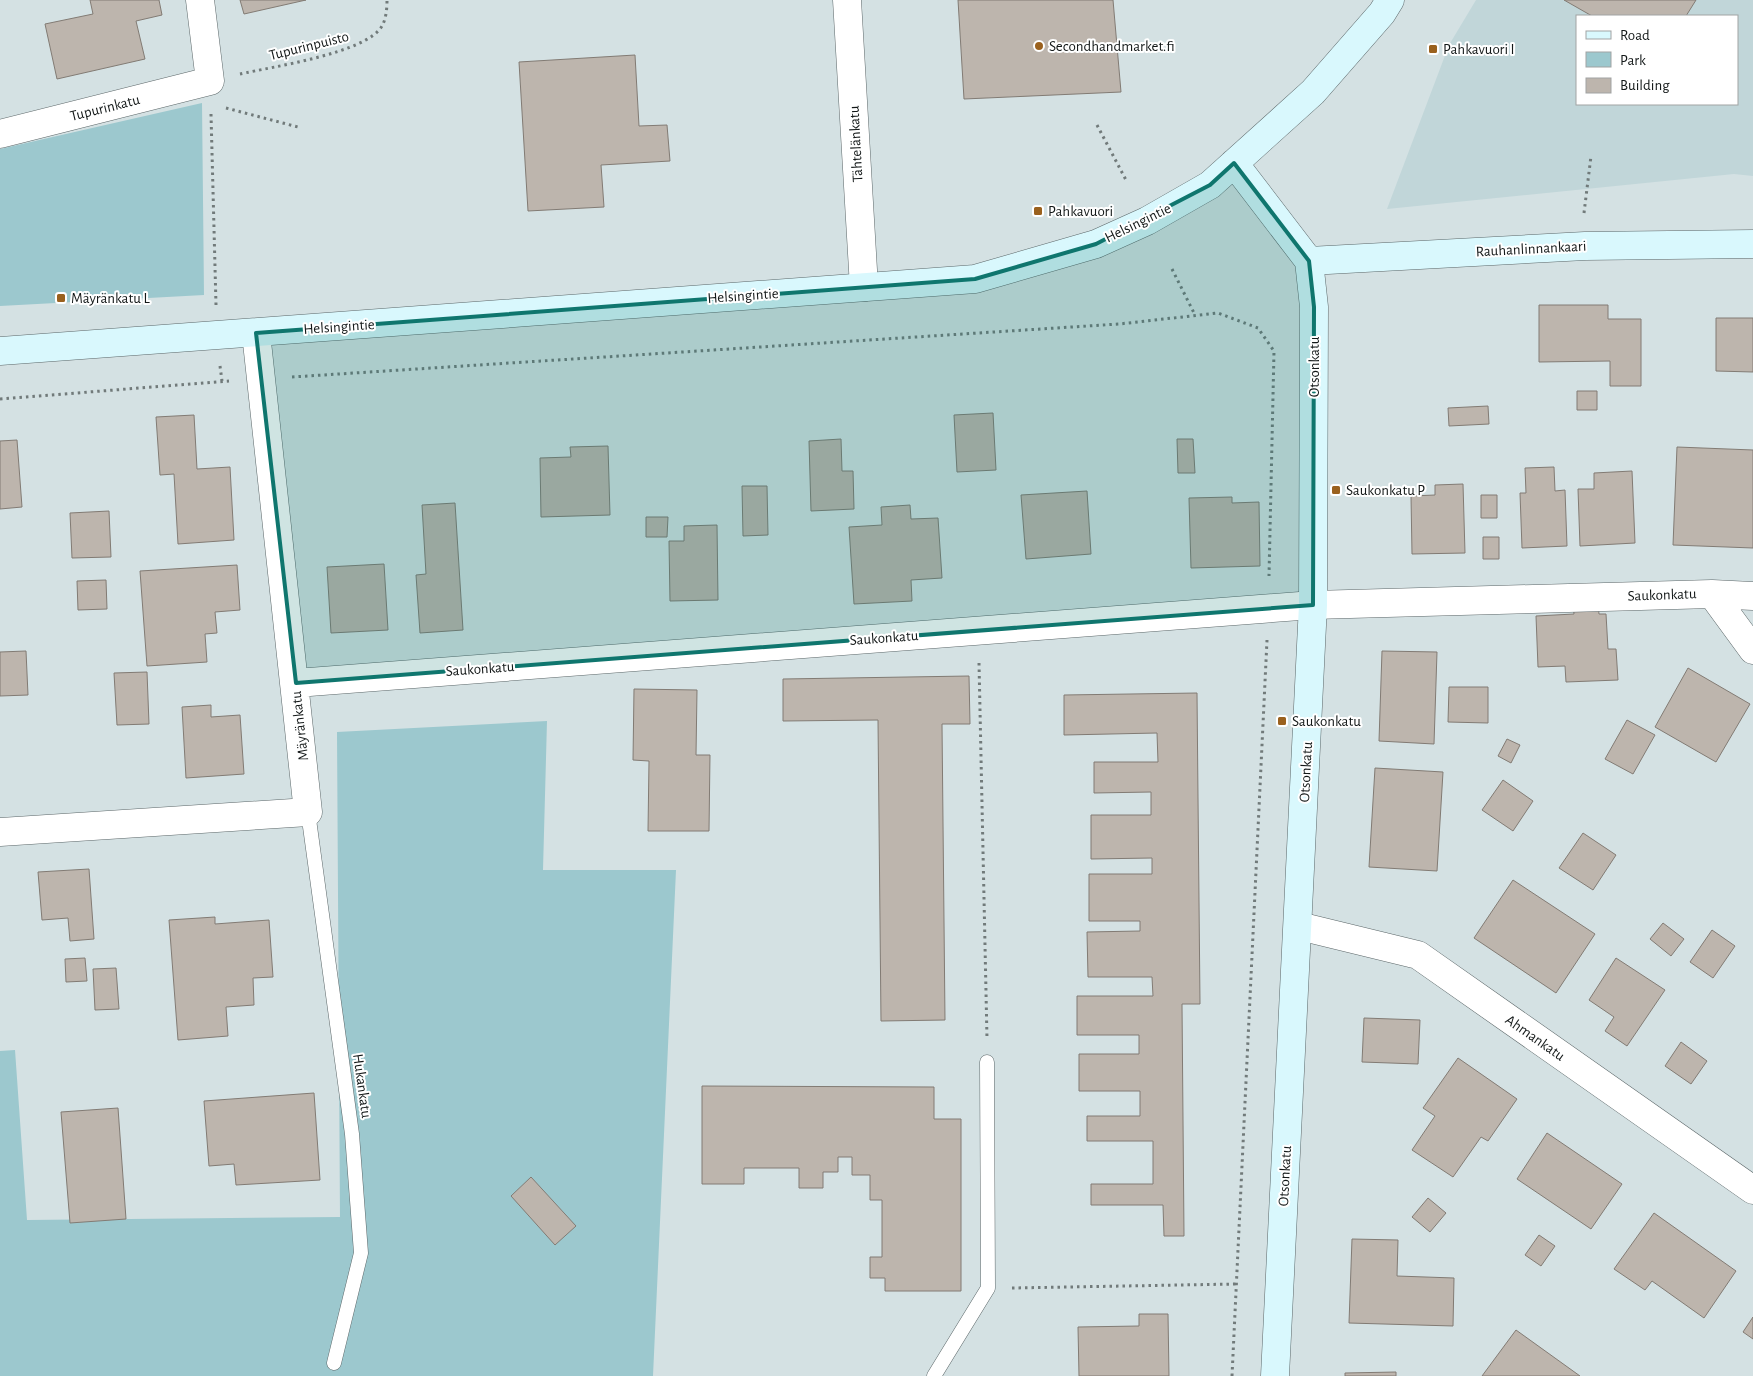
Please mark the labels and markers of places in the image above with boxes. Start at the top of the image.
place label: Secondhandmarket.fi [1049,39,1175,54]
marker: Secondhandmarket.fi [1033,40,1045,52]
place label: Pahkavuori I [1443,42,1515,57]
marker: Pahkavuori I [1427,43,1439,55]
place label: Pahkavuori [1048,204,1113,219]
marker: Pahkavuori [1032,205,1044,217]
place label: Mäyränkatu L [71,291,150,306]
marker: Mäyränkatu L [55,292,67,304]
place label: Saukonkatu P [1346,483,1425,498]
marker: Saukonkatu P [1330,484,1342,496]
place label: Saukonkatu [1292,714,1361,729]
marker: Saukonkatu [1276,715,1288,727]

